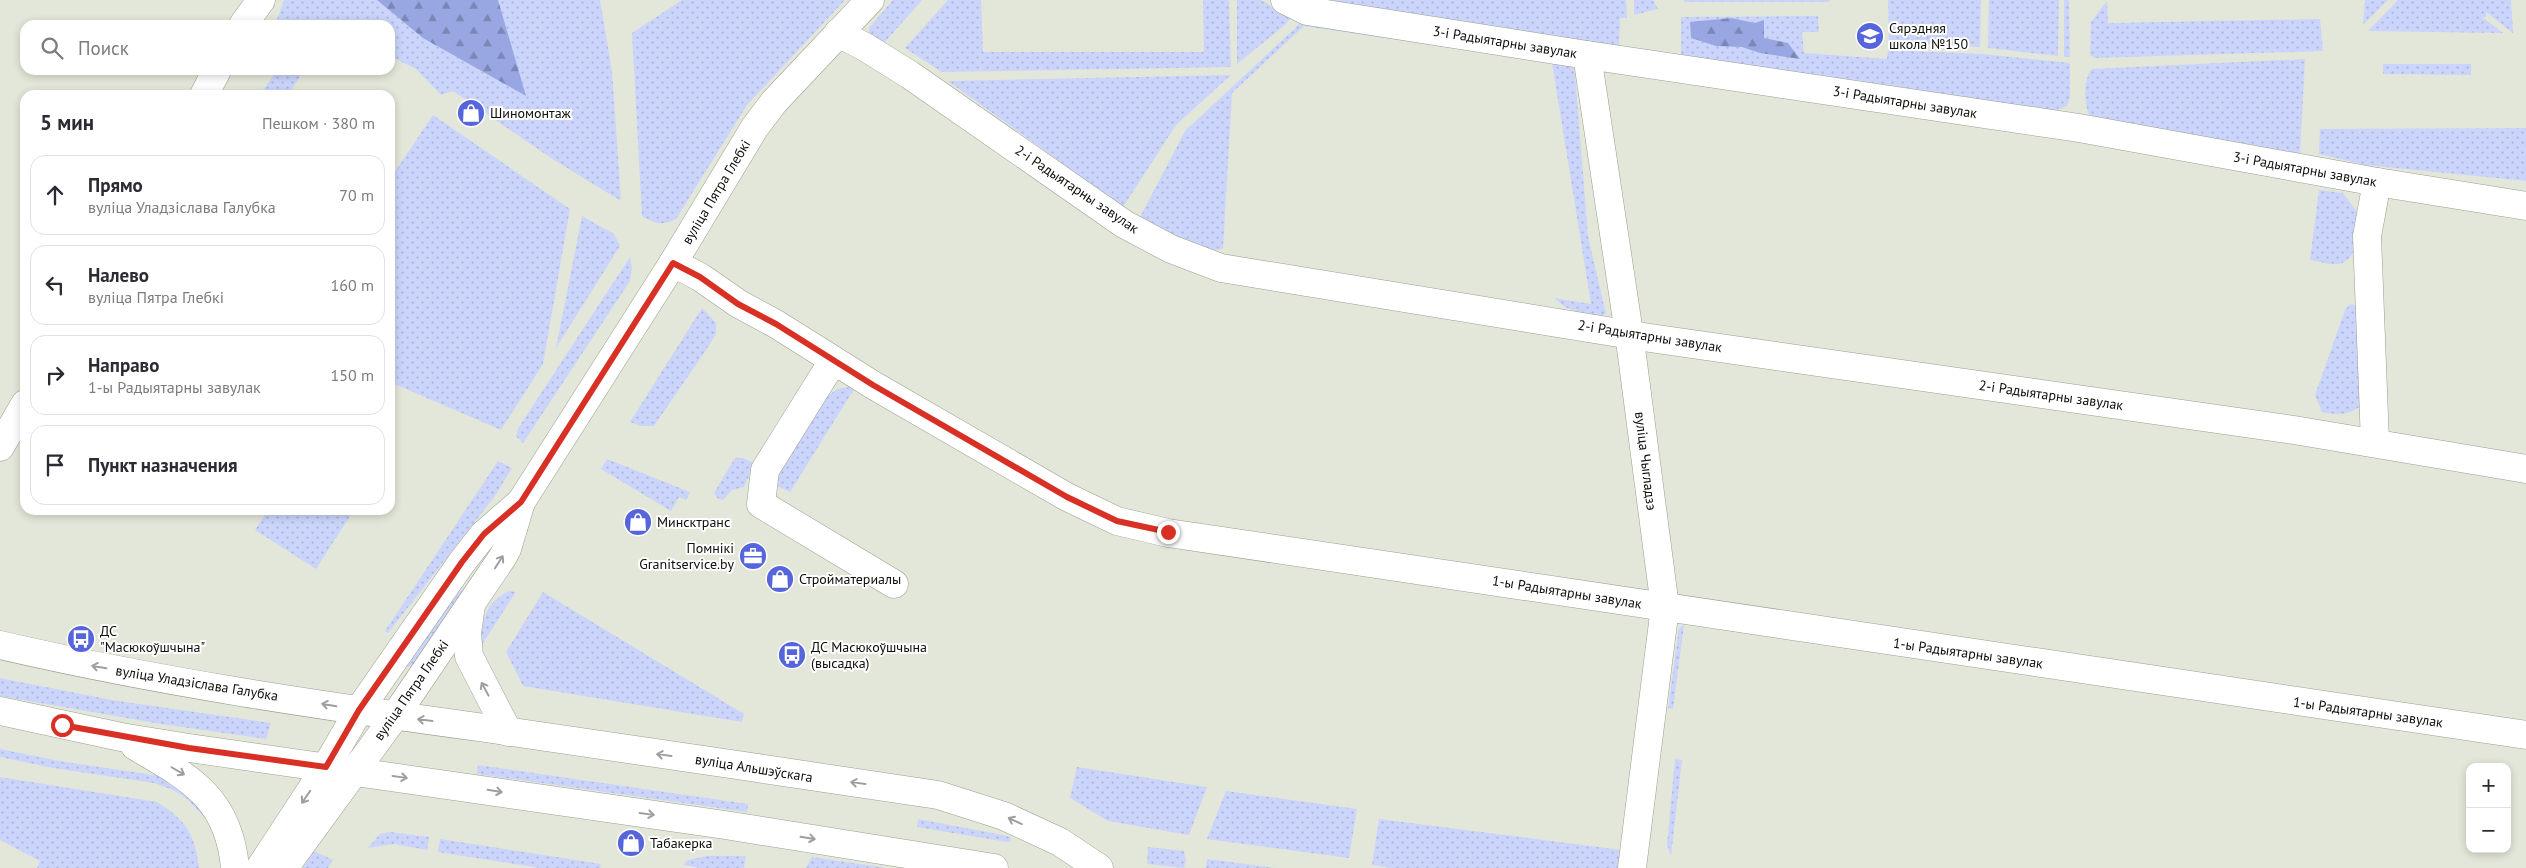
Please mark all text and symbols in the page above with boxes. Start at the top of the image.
place label: Сярэдняя школа №150 [1889,19,1969,53]
search box [20,20,395,75]
school or university icon: Сярэдняя школа №150 [1855,21,1885,51]
street label: 3-і Радыятарны завулак [1432,22,1579,62]
icon: search [38,34,66,62]
text: Поиск [78,36,129,60]
street label: 3-і Радыятарны завулак [1832,82,1979,122]
shop icon: Шиномонтаж [456,98,486,128]
place label: Шиномонтаж [490,104,572,122]
text: 5 мин [40,109,94,136]
text: Пешком · 380 m [262,113,375,133]
street label: вуліца Пятра Глебкі [678,136,754,248]
street label: 2-і Радыятарны завулак [1012,141,1143,237]
street label: 3-і Радыятарны завулак [2232,147,2379,191]
text: Прямо [88,173,143,197]
icon: ahead [41,181,69,209]
text: 70 m [339,185,374,205]
text: вуліца Уладзіслава Галубка [88,197,276,217]
text: Налево [88,263,149,287]
icon: left [41,271,69,299]
text: 160 m [331,275,374,295]
text: вуліца Пятра Глебкі [88,287,224,307]
street label: 2-і Радыятарны завулак [1577,316,1724,356]
text: Направо [88,353,159,377]
icon: right [41,361,69,389]
text: 150 m [331,365,374,385]
street label: 2-і Радыятарны завулак [1978,376,2125,414]
text: 1-ы Радыятарны завулак [88,377,261,397]
street label: вуліца Чыгладзэ [1631,411,1661,511]
icon: arrive [41,451,69,479]
text: Пункт назначения [88,453,238,477]
shop icon: Минсктранс [623,507,653,537]
place label: Минсктранс [657,513,730,531]
route end [1157,521,1180,544]
place label: Помнікі Granitservice.by [639,539,734,573]
office icon: Помнікі Granitservice.by [738,541,768,571]
one-way arrow [493,555,504,569]
shop icon: Стройматериалы [765,564,795,594]
place label: Стройматериалы [799,570,901,588]
street label: 1-ы Радыятарны завулак [1491,571,1643,613]
place label: ДС "Масюкоўшчына" [100,622,205,656]
bus stop icon: ДС "Масюкоўшчына" [66,624,96,654]
street label: 1-ы Радыятарны завулак [1892,634,2044,672]
street label: вуліца Пятра Глебкі [369,636,453,744]
place label: ДС Масюкоўшчына (высадка) [811,638,927,672]
bus stop icon: ДС Масюкоўшчына (высадка) [777,640,807,670]
one-way arrow [91,661,107,671]
street label: вуліца Уладзіслава Галубка [114,661,280,705]
one-way arrow [479,682,489,697]
street label: 1-ы Радыятарны завулак [2292,693,2444,731]
one-way arrow [322,699,338,709]
route start [51,714,74,737]
one-way arrow [417,715,433,725]
one-way arrow [656,749,672,759]
street label: вуліца Альшэўскага [694,750,814,786]
map controls [2466,763,2511,853]
button: + [2466,763,2511,808]
one-way arrow [171,766,185,776]
one-way arrow [392,772,408,782]
one-way arrow [850,778,866,788]
one-way arrow [487,787,503,797]
one-way arrow [301,789,311,803]
button: − [2466,808,2511,853]
one-way arrow [639,809,655,819]
one-way arrow [1008,816,1023,826]
shop icon: Табакерка [616,828,646,858]
one-way arrow [800,833,816,843]
place label: Табакерка [650,834,713,852]

